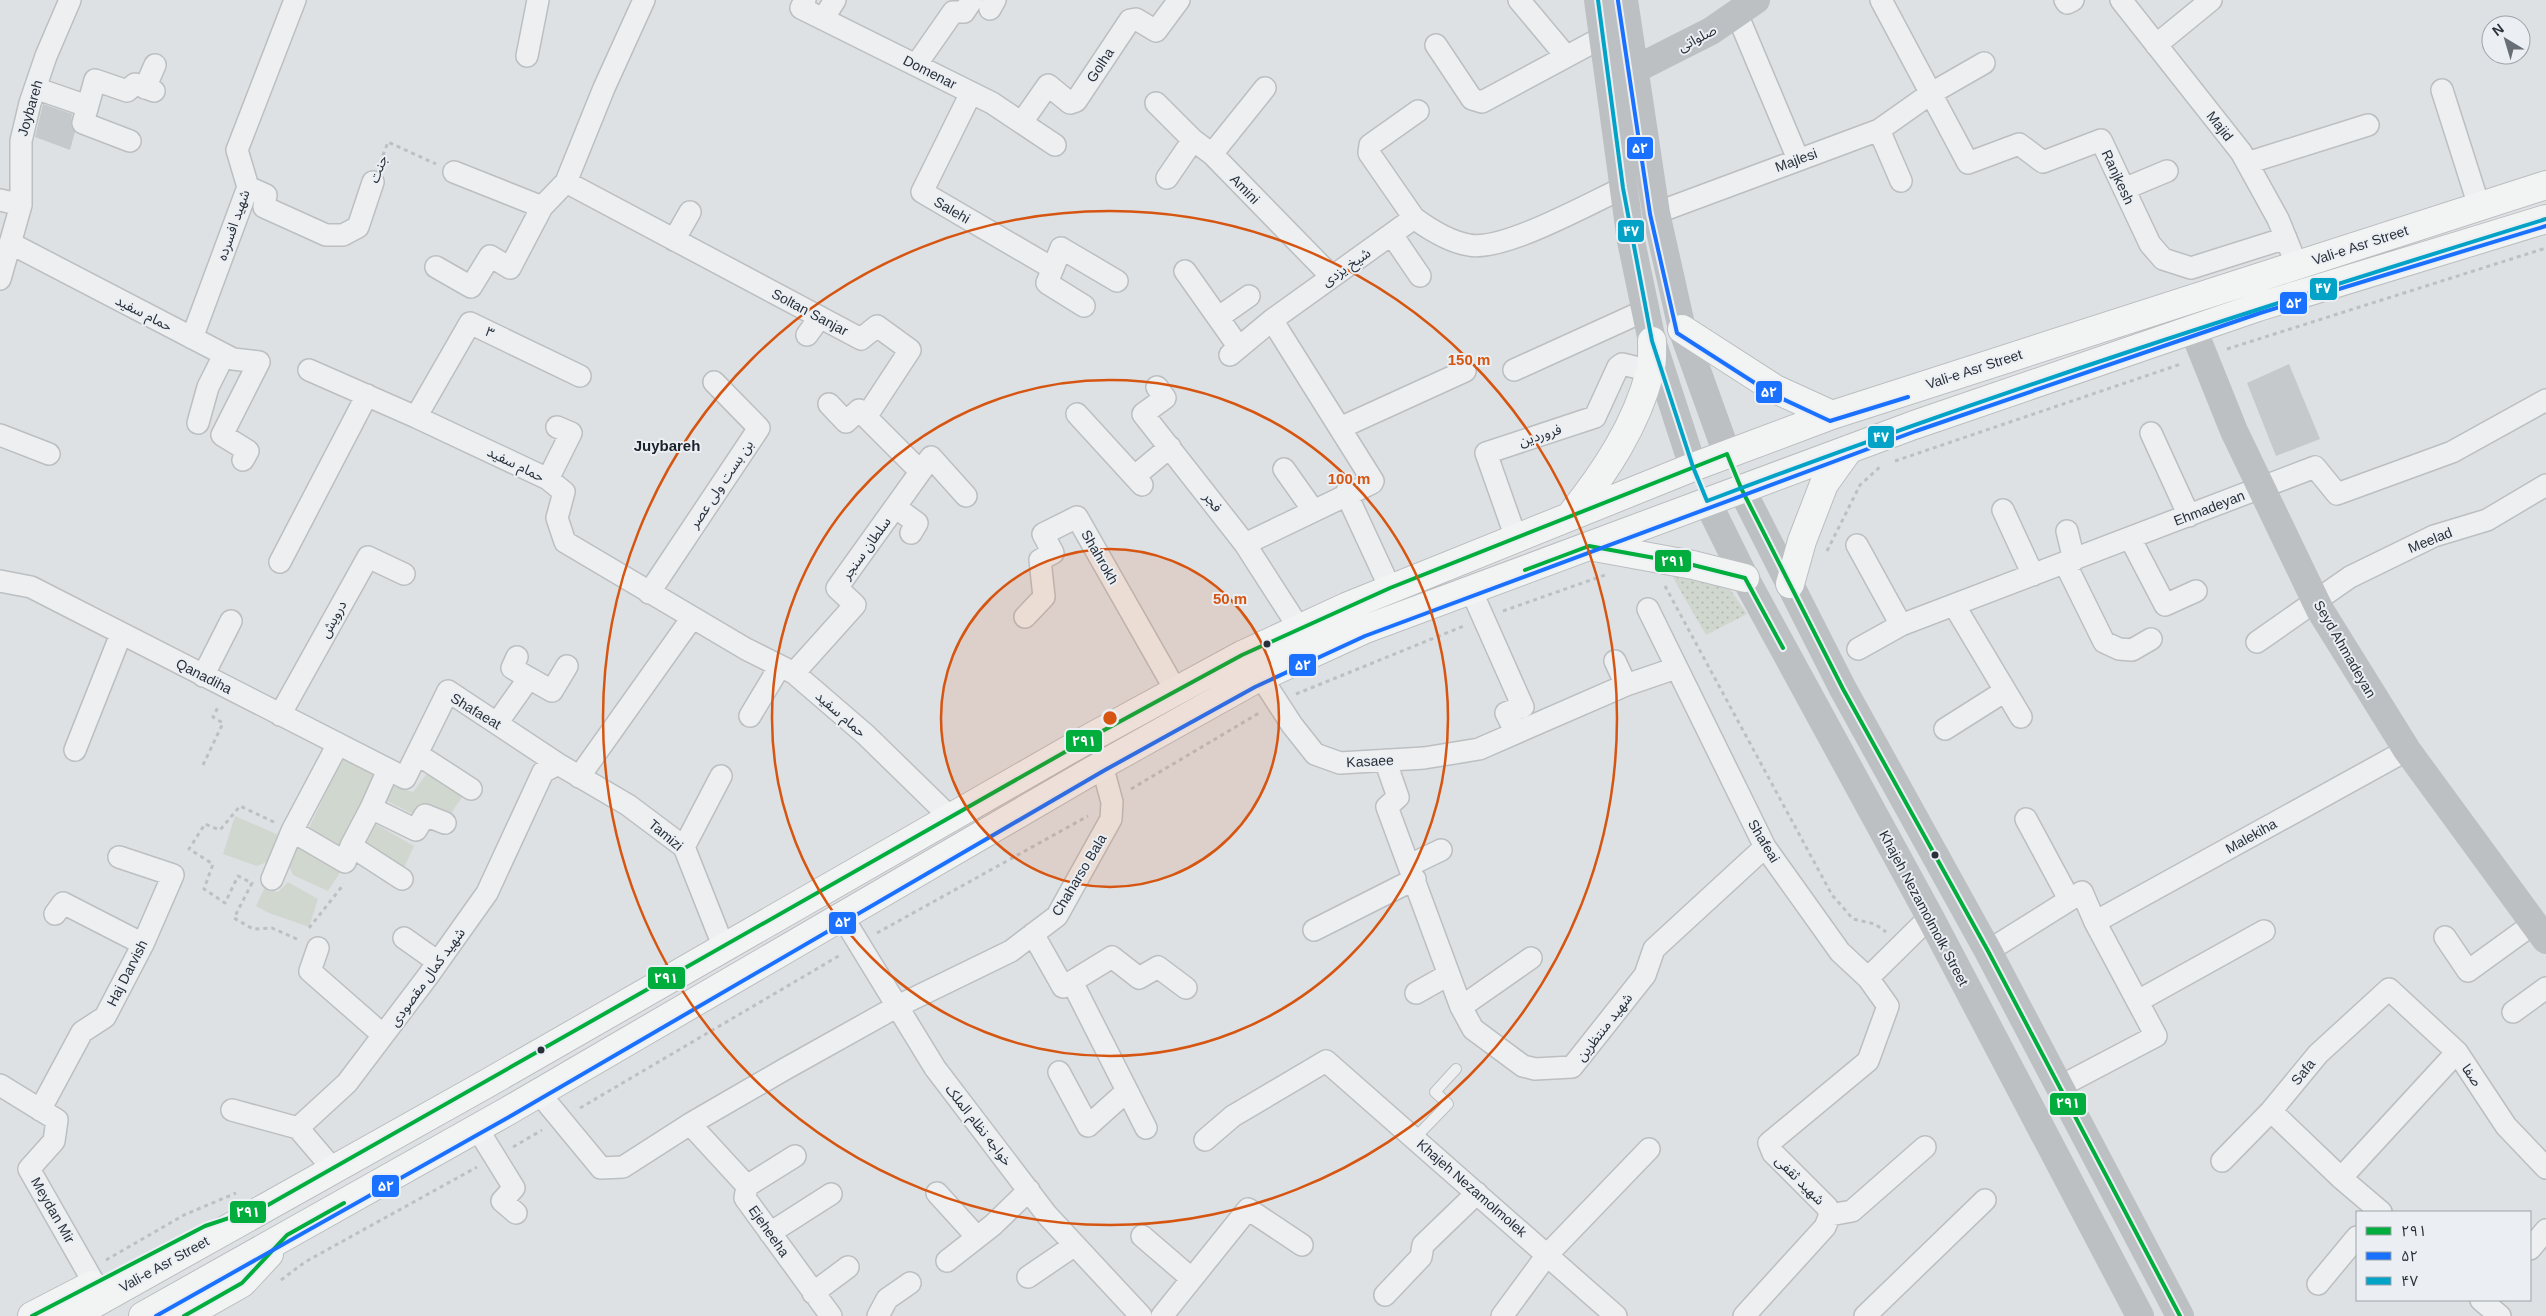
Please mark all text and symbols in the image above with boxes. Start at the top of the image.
north arrow [2481,15,2531,65]
text: N [2489,20,2507,39]
street label: صلواتی [1675,21,1720,56]
street label: Golha [1083,45,1117,85]
street label: Domenar [901,52,960,92]
street label: Joybareh [14,78,46,138]
street label: Majid [2203,108,2237,144]
line badge: ۵۲ [1626,136,1654,160]
text: ۵۲ [1632,140,1648,156]
street label: Majlesi [1773,145,1819,175]
street label: Ranjkesh [2098,147,2138,207]
street label: جنت [366,153,390,185]
street label: Amini [1227,171,1263,207]
street label: شهید افسرده [213,188,253,263]
street label: Salehi [931,193,973,227]
line badge: ۴۷ [1617,219,1645,243]
street label: Vali-e Asr Street [2310,222,2410,268]
text: ۴۷ [1623,223,1639,239]
street label: شیخ یزدی [1319,244,1375,292]
line badge: ۴۷ [2309,277,2338,301]
text: ۴۷ [2315,280,2331,296]
street label: Soltan Sanjar [769,285,851,339]
line badge: ۵۲ [2279,291,2308,315]
street label: حمام سفید [112,292,175,337]
text: ۵۲ [2286,295,2302,311]
street label: ۳ [483,323,497,341]
street label: Vali-e Asr Street [1924,346,2024,392]
text: 150 m [1448,351,1490,368]
line badge: ۵۲ [1755,380,1783,404]
text: ۵۲ [1761,384,1777,400]
street label: فروردین [1517,421,1564,450]
line badge: ۴۷ [1867,425,1895,449]
text: ۴۷ [1873,429,1889,445]
district label: Juybareh [634,437,700,454]
street label: بن بست ولی عصر [685,437,757,532]
street label: حمام سفید [483,443,547,487]
text: 100 m [1328,470,1370,487]
street label: Ehmadeyan [2171,487,2247,529]
street label: فجر [1199,488,1226,516]
street label: سلطان سنجر [838,514,895,584]
street label: Meelad [2406,524,2454,556]
street label: Shahrokh [1078,527,1122,587]
line badge: ۲۹۱ [1654,549,1692,573]
text: ۲۹۱ [1661,553,1685,569]
text: 50 m [1213,590,1247,607]
street label: درویش [316,597,351,641]
street label: Seyd Ahmadeyan [2311,597,2379,701]
unlabelled marker [1262,639,1272,649]
line badge: ۵۲ [1288,653,1317,677]
street label: Qanadiha [173,655,235,697]
text: ۵۲ [1295,657,1311,673]
street label: حمام سفید [811,688,870,743]
street label: Shafaeat [448,690,504,732]
centre of rings [1101,709,1119,727]
line badge: ۲۹۱ [1065,729,1103,753]
text: ۲۹۱ [1072,733,1096,749]
street label: Kasaee [1346,752,1394,770]
street label: Malekiha [2223,815,2280,857]
street label: Tamizi [646,816,686,854]
street label: Shafeai [1745,817,1783,865]
street label: Khajeh Nezamolmolk Street [1876,828,1972,988]
street label: Chaharso Bala [1048,831,1110,919]
unlabelled marker [1930,850,1940,860]
line badge: ۵۲ [828,911,857,935]
text: ۵۲ [835,914,851,930]
street label: شهید کمال مقصودی [386,925,469,1030]
street label: Haj Darvish [103,937,151,1009]
line badge: ۲۹۱ [647,966,686,990]
text: ۲۹۱ [654,970,678,986]
street label: شهید منتظرین [1573,990,1636,1065]
unlabelled marker [536,1045,546,1055]
street label: Safa [2288,1056,2318,1088]
street label: صفا [2459,1061,2485,1090]
street label: خواجه نظام الملک [940,1081,1016,1171]
line badge: ۲۹۱ [2049,1092,2087,1116]
text: ۲۹۱ [2056,1095,2080,1111]
street label: Khajeh Nezamolmolek [1414,1136,1531,1241]
street label: شهید ثقفی [1771,1152,1828,1209]
street label: Meydan Mir [28,1174,78,1246]
line badge: ۵۲ [371,1174,400,1198]
text: ۵۲ [378,1178,394,1194]
line badge: ۲۹۱ [229,1200,267,1224]
street label: Ejeheeha [745,1202,793,1260]
text: ۲۹۱ [236,1204,260,1220]
legend [2356,1211,2531,1301]
text: ۲۹۱ [2401,1222,2427,1239]
street label: Vali-e Asr Street [116,1233,212,1295]
text: ۵۲ [2401,1247,2418,1264]
text: ۴۷ [2401,1272,2419,1289]

